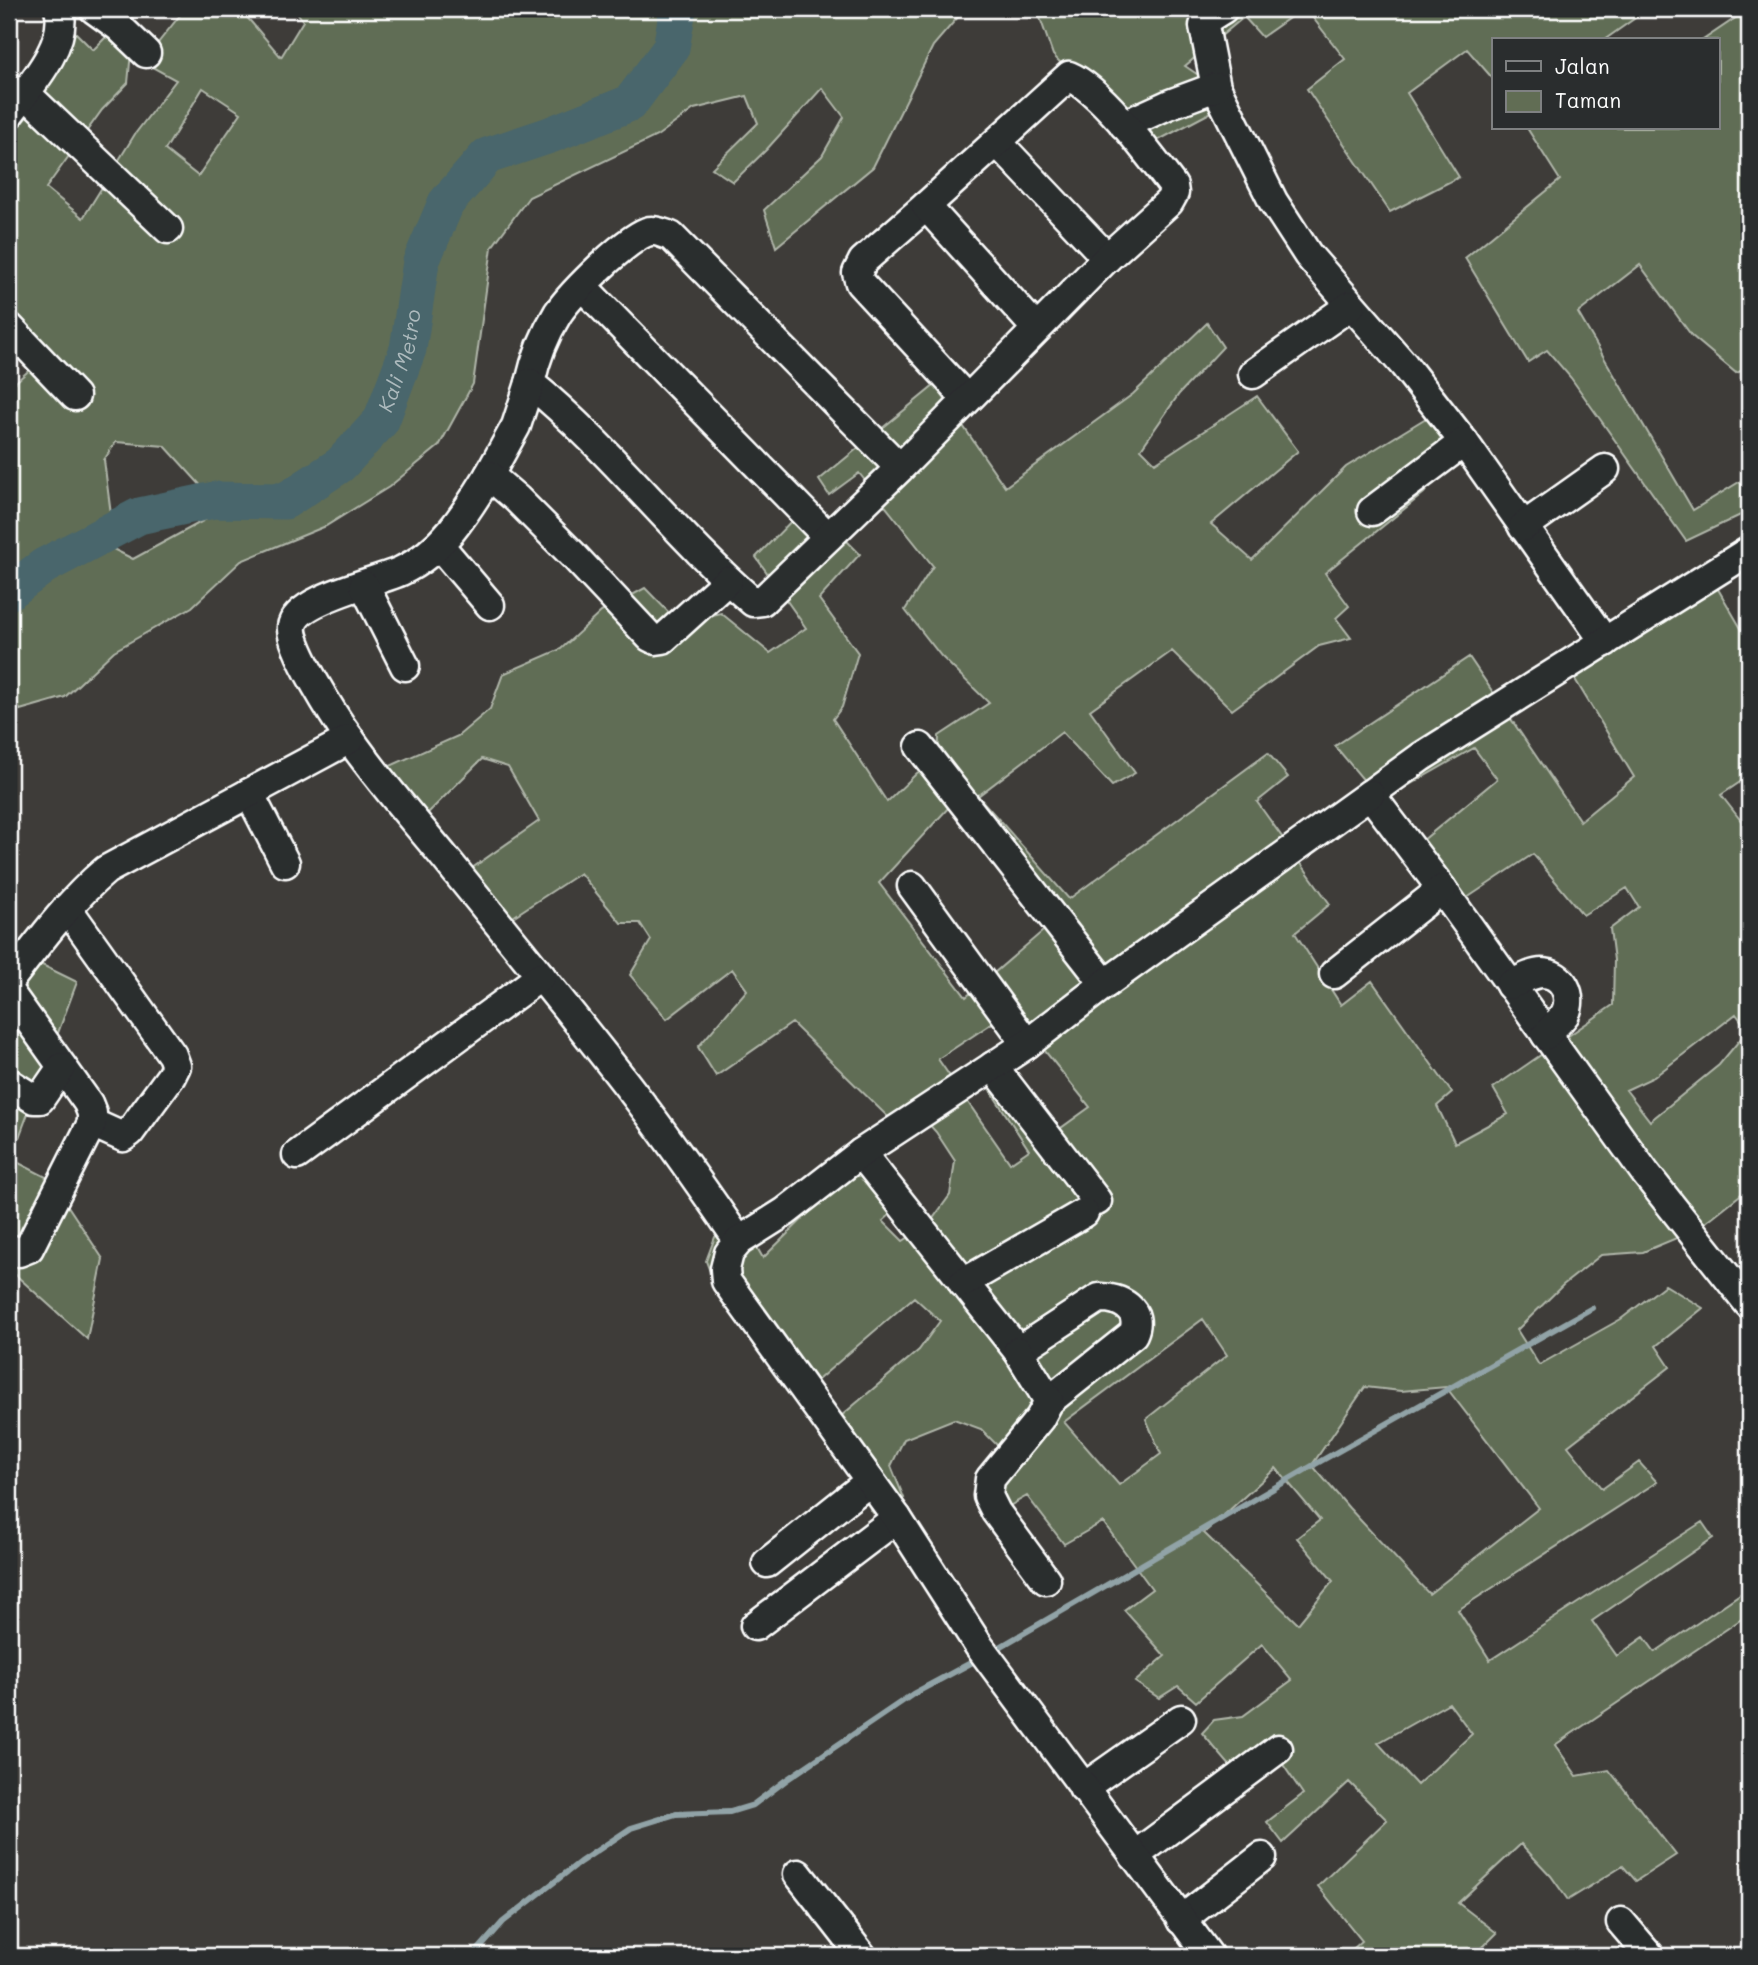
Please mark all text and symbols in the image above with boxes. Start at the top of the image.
legend [1492,38,1720,130]
text: Jalan [1555,52,1610,79]
text: Taman [1555,86,1621,113]
water label: Kali Metro [371,307,426,416]

